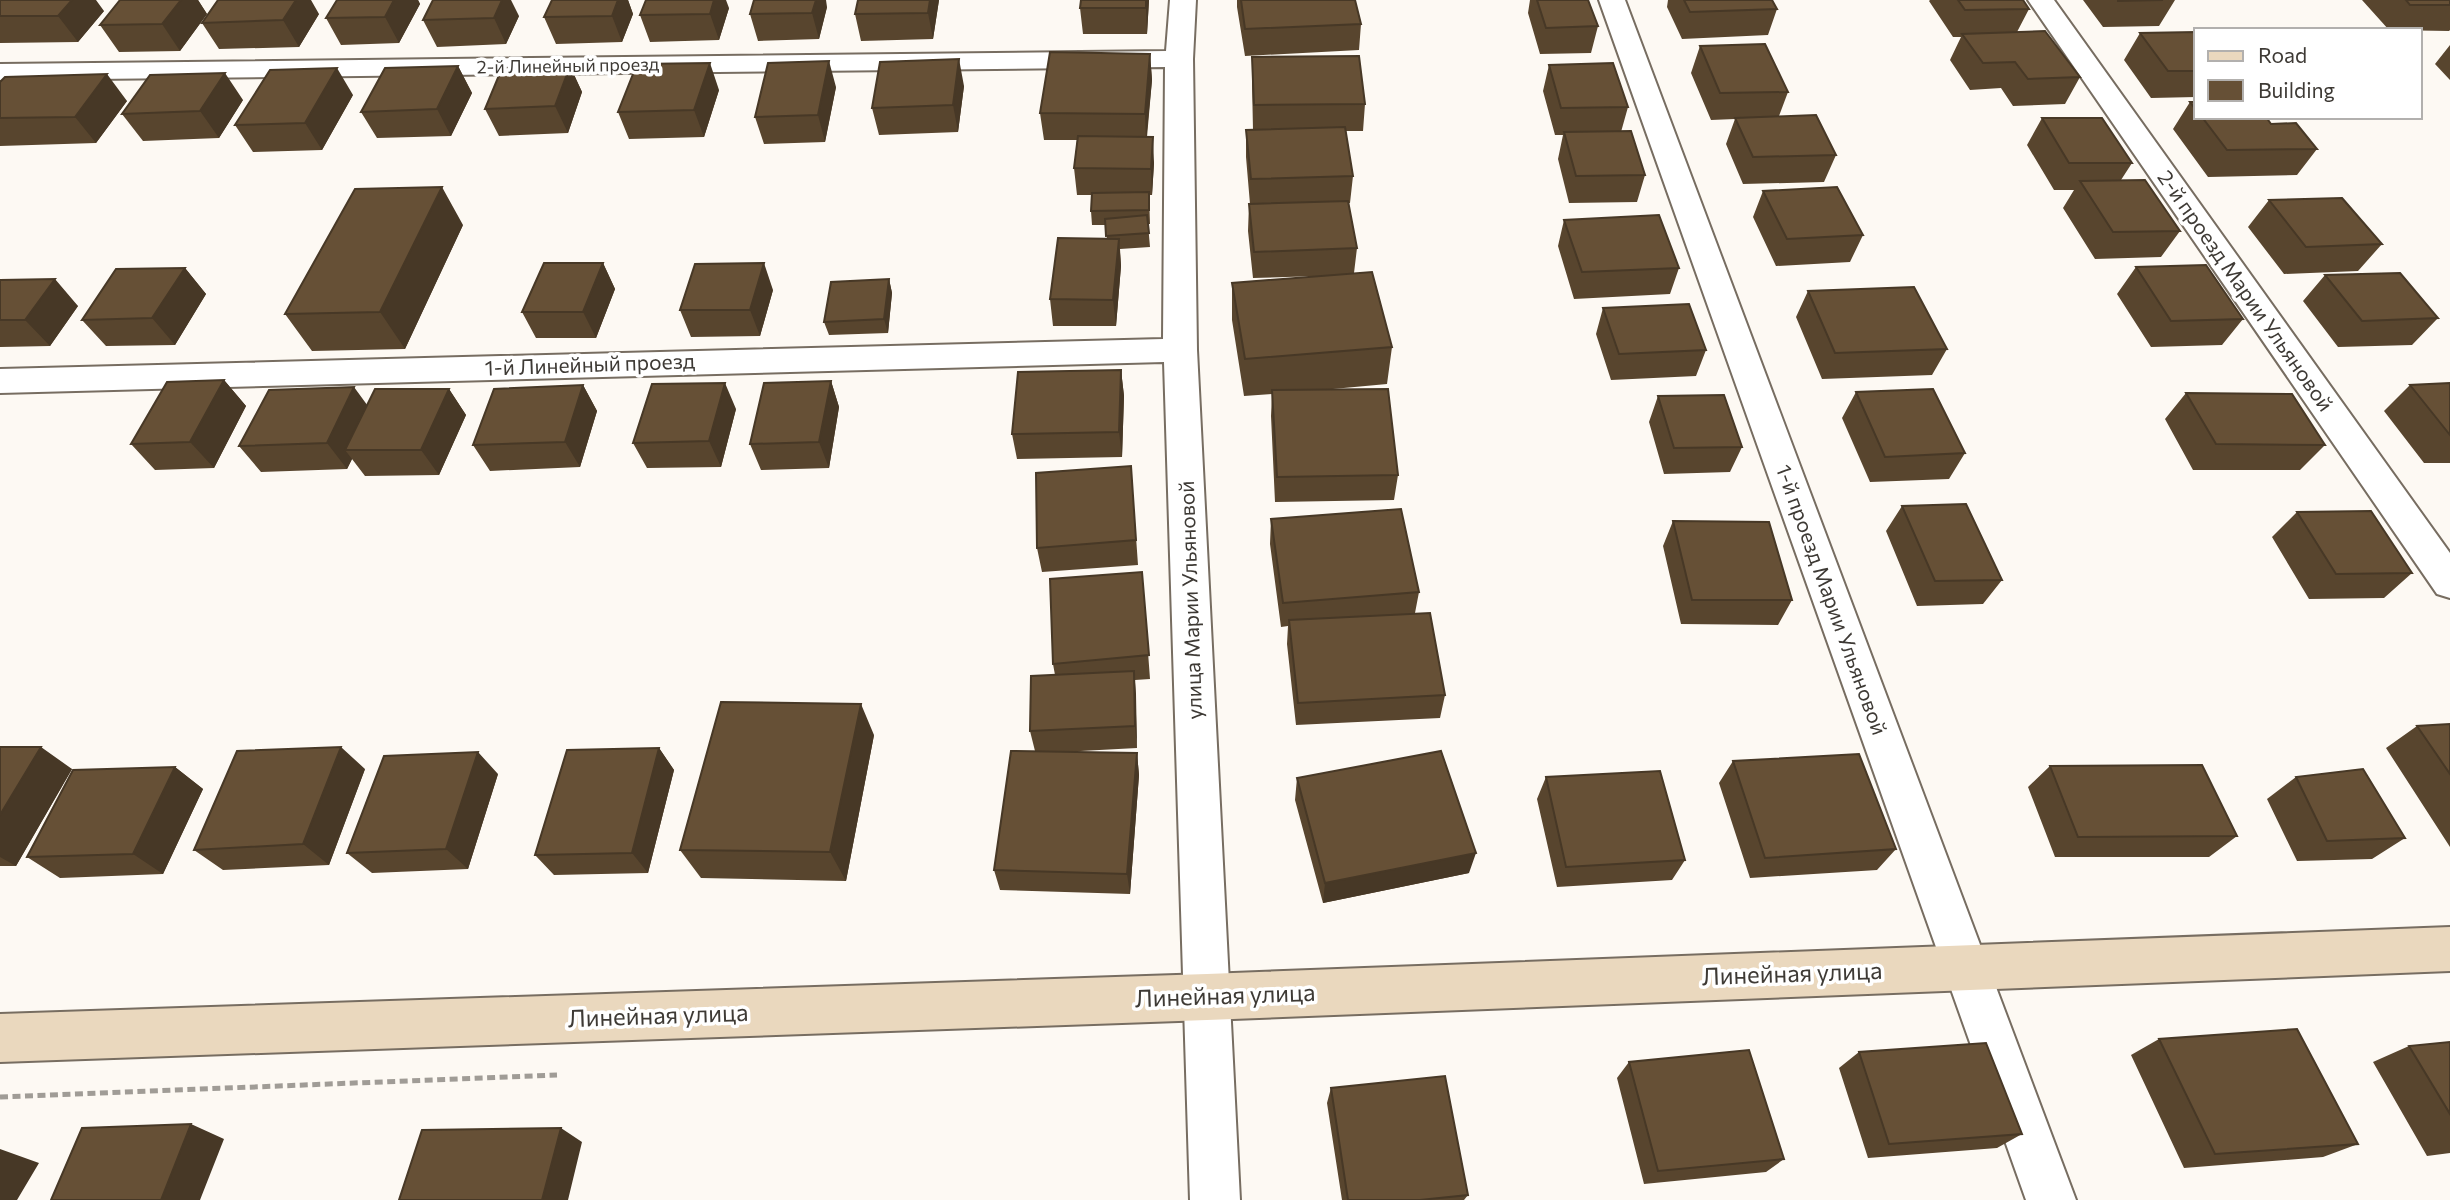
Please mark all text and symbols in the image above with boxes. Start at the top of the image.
legend [2194,28,2422,119]
text: Road [2258,42,2307,67]
street label: 2-й Линейный проезд [476,52,660,78]
text: Building [2258,77,2335,102]
street label: 2-й проезд Марии Ульяновой [2153,165,2339,415]
street label: 1-й Линейный проезд [484,347,696,380]
street label: 1-й проезд Марии Ульяновой [1772,461,1893,738]
street label: улица Марии Ульяновой [1173,480,1206,720]
street label: Линейная улица [1701,955,1883,990]
street label: Линейная улица [1134,977,1316,1012]
street label: Линейная улица [567,997,749,1032]

